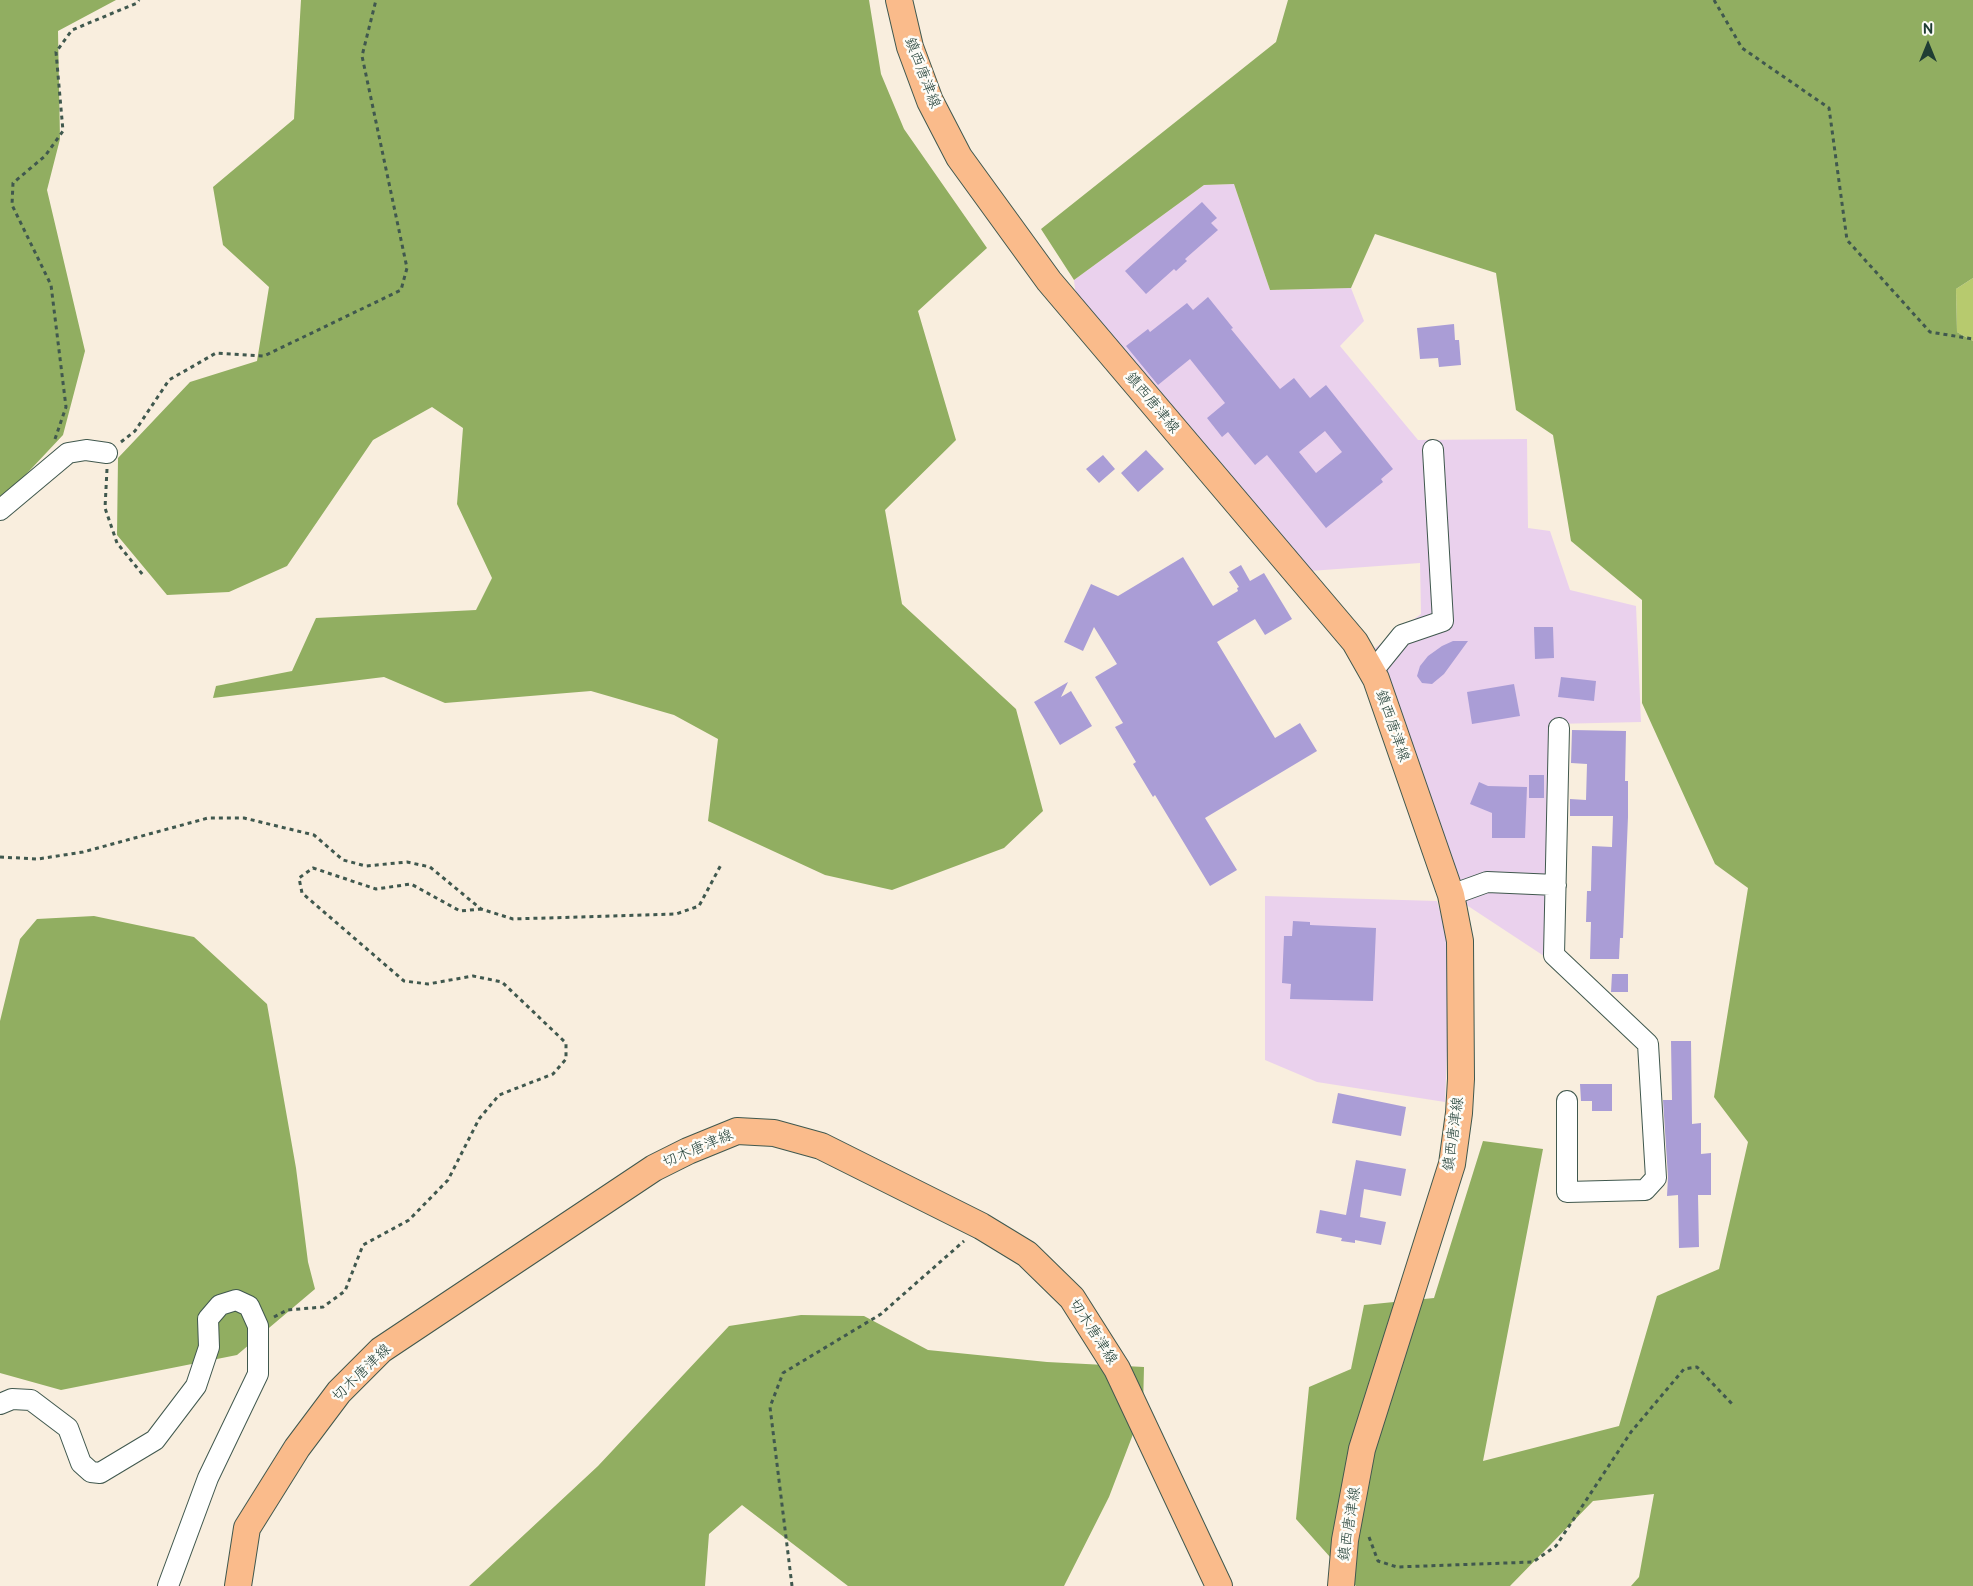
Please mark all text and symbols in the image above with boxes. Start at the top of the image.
north arrow [1903,20,1953,70]
text: N [1923,21,1933,38]
street label: 鎮西唐津線 [900,35,944,111]
street label: 鎮西唐津線 [1121,368,1183,438]
street label: 鎮西唐津線 [1371,688,1413,764]
street label: 鎮西唐津線 [1440,1096,1468,1172]
street label: 切木唐津線 [660,1126,736,1172]
street label: 切木唐津線 [1065,1296,1121,1368]
street label: 切木唐津線 [329,1340,395,1406]
street label: 鎮西唐津線 [1335,1486,1365,1562]

